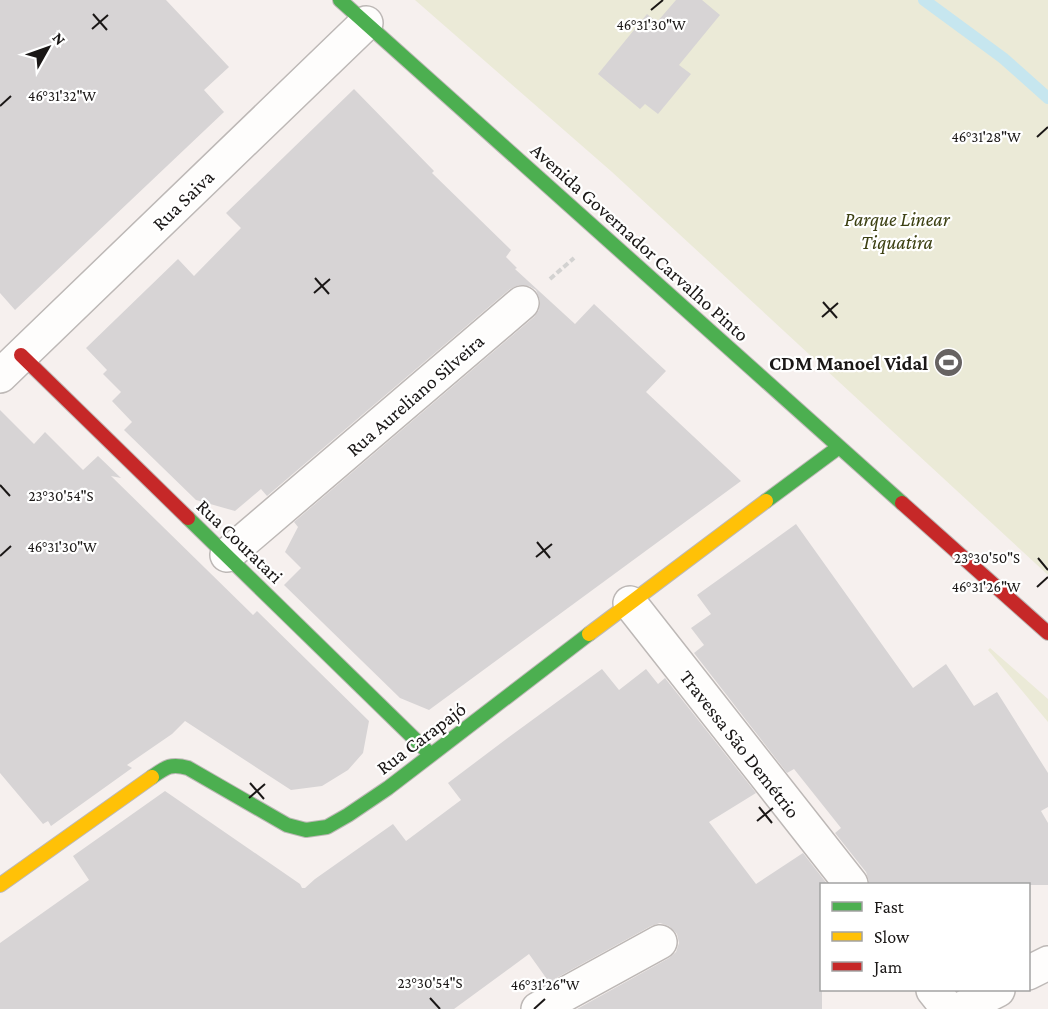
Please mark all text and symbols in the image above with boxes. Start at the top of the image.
text: 46°31'30"W [616,17,686,33]
north arrow [18,18,78,78]
text: N [49,29,69,48]
text: 46°31'32"W [28,88,96,104]
text: 46°31'28"W [951,129,1021,145]
street label: Avenida Governador Carvalho Pinto [527,138,754,346]
street label: Rua Saiva [148,165,218,235]
park label: Parque Linear Tiquatira [844,208,951,254]
street label: Rua Aureliano Silveira [342,329,488,461]
sports icon: CDM Manoel Vidal [933,347,965,379]
place label: CDM Manoel Vidal [769,352,928,374]
text: 23°30'54"S [28,488,94,504]
street label: Rua Couratari [193,495,287,587]
text: 46°31'30"W [27,539,97,555]
text: 23°30'50"S [954,550,1020,566]
text: 46°31'26"W [951,579,1021,595]
street label: Travessa São Demétrio [675,666,805,822]
street label: Rua Carapajó [372,697,471,779]
legend [820,883,1030,991]
text: Fast [874,897,905,917]
text: Slow [874,927,910,947]
text: Jam [872,957,903,977]
text: 23°30'54"S [397,975,463,991]
text: 46°31'26"W [510,977,580,993]

